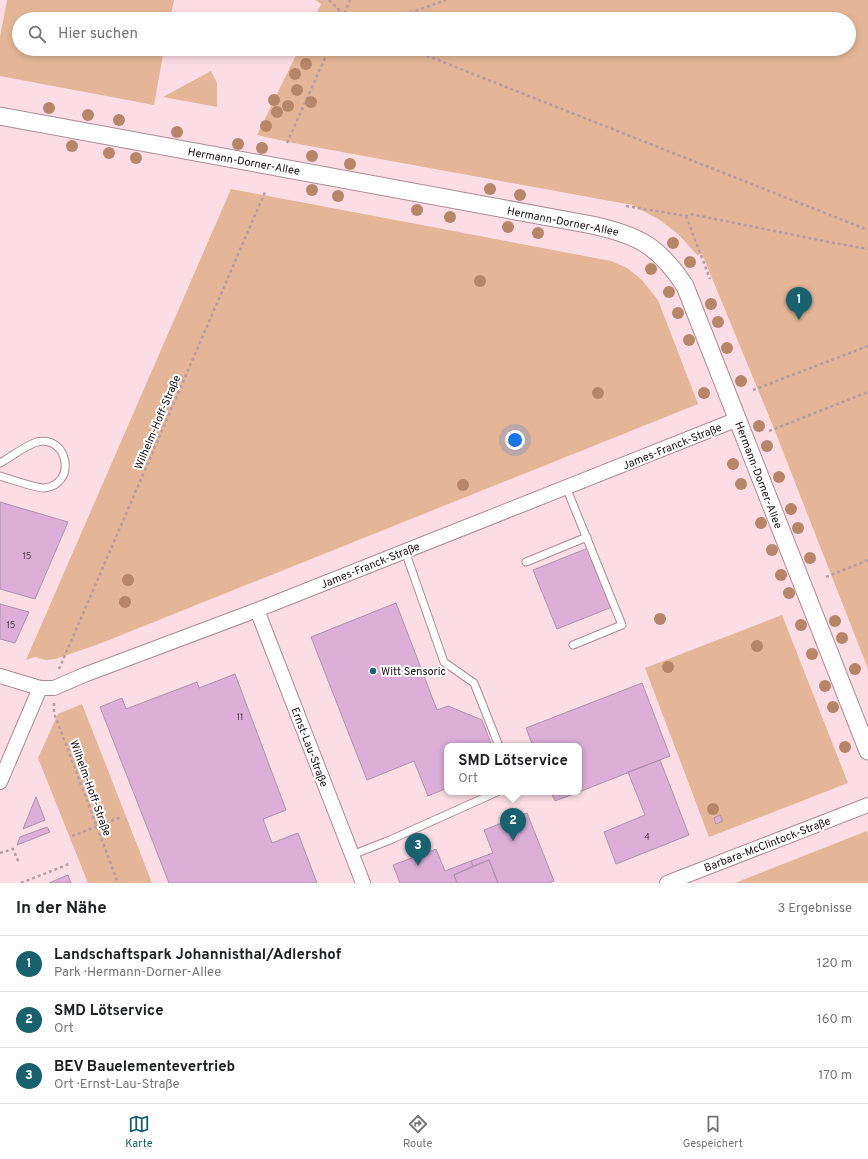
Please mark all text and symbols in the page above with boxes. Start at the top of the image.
search box [12,12,856,56]
icon: search [26,23,48,45]
text: Hier suchen [58,25,138,44]
street label: Hermann-Dorner-Allee [187,145,301,179]
street label: Hermann-Dorner-Allee [506,204,620,240]
pin: 1 [786,287,812,320]
street label: Wilhelm-Hoff-Straße [132,373,184,472]
street label: Hermann-Dorner-Allee [731,420,785,531]
street label: James-Franck-Straße [621,421,724,473]
your location [505,430,525,450]
street label: James-Franck-Straße [319,540,422,592]
house number: 15 [23,551,31,562]
house number: 15 [7,620,15,631]
place label: Witt Sensoric [381,665,446,679]
marker: Witt Sensoric [368,666,378,676]
street label: Ernst-Lau-Straße [287,705,331,789]
house number: 11 [237,712,243,723]
street label: Wilhelm-Hoff-Straße [66,738,114,838]
popup [444,743,582,795]
text: SMD Lötservice [458,752,568,771]
text: Ort [458,771,478,787]
pin: 2 [500,808,526,841]
street label: Barbara-McClintock-Straße [702,814,833,876]
house number: 4 [644,832,650,843]
pin: 3 [405,833,431,866]
text: In der Nähe [16,898,107,920]
text: 3 Ergebnisse [777,901,852,917]
text: Landschaftspark Johannisthal/Adlershof [54,946,341,965]
text: 1 [26,956,32,972]
text: 120 m [817,956,852,972]
text: Park · Hermann-Dorner-Allee [54,965,221,981]
text: SMD Lötservice [54,1002,164,1021]
text: 2 [25,1012,33,1028]
text: 160 m [817,1012,852,1028]
text: Ort [54,1021,74,1037]
text: BEV Bauelementevertrieb [54,1058,235,1077]
text: 3 [25,1068,33,1084]
text: 170 m [818,1068,852,1084]
text: Ort · Ernst-Lau-Straße [54,1077,180,1093]
tab: Karte [125,1113,153,1151]
tab: Route [403,1113,432,1151]
tab: Gespeichert [683,1113,743,1151]

